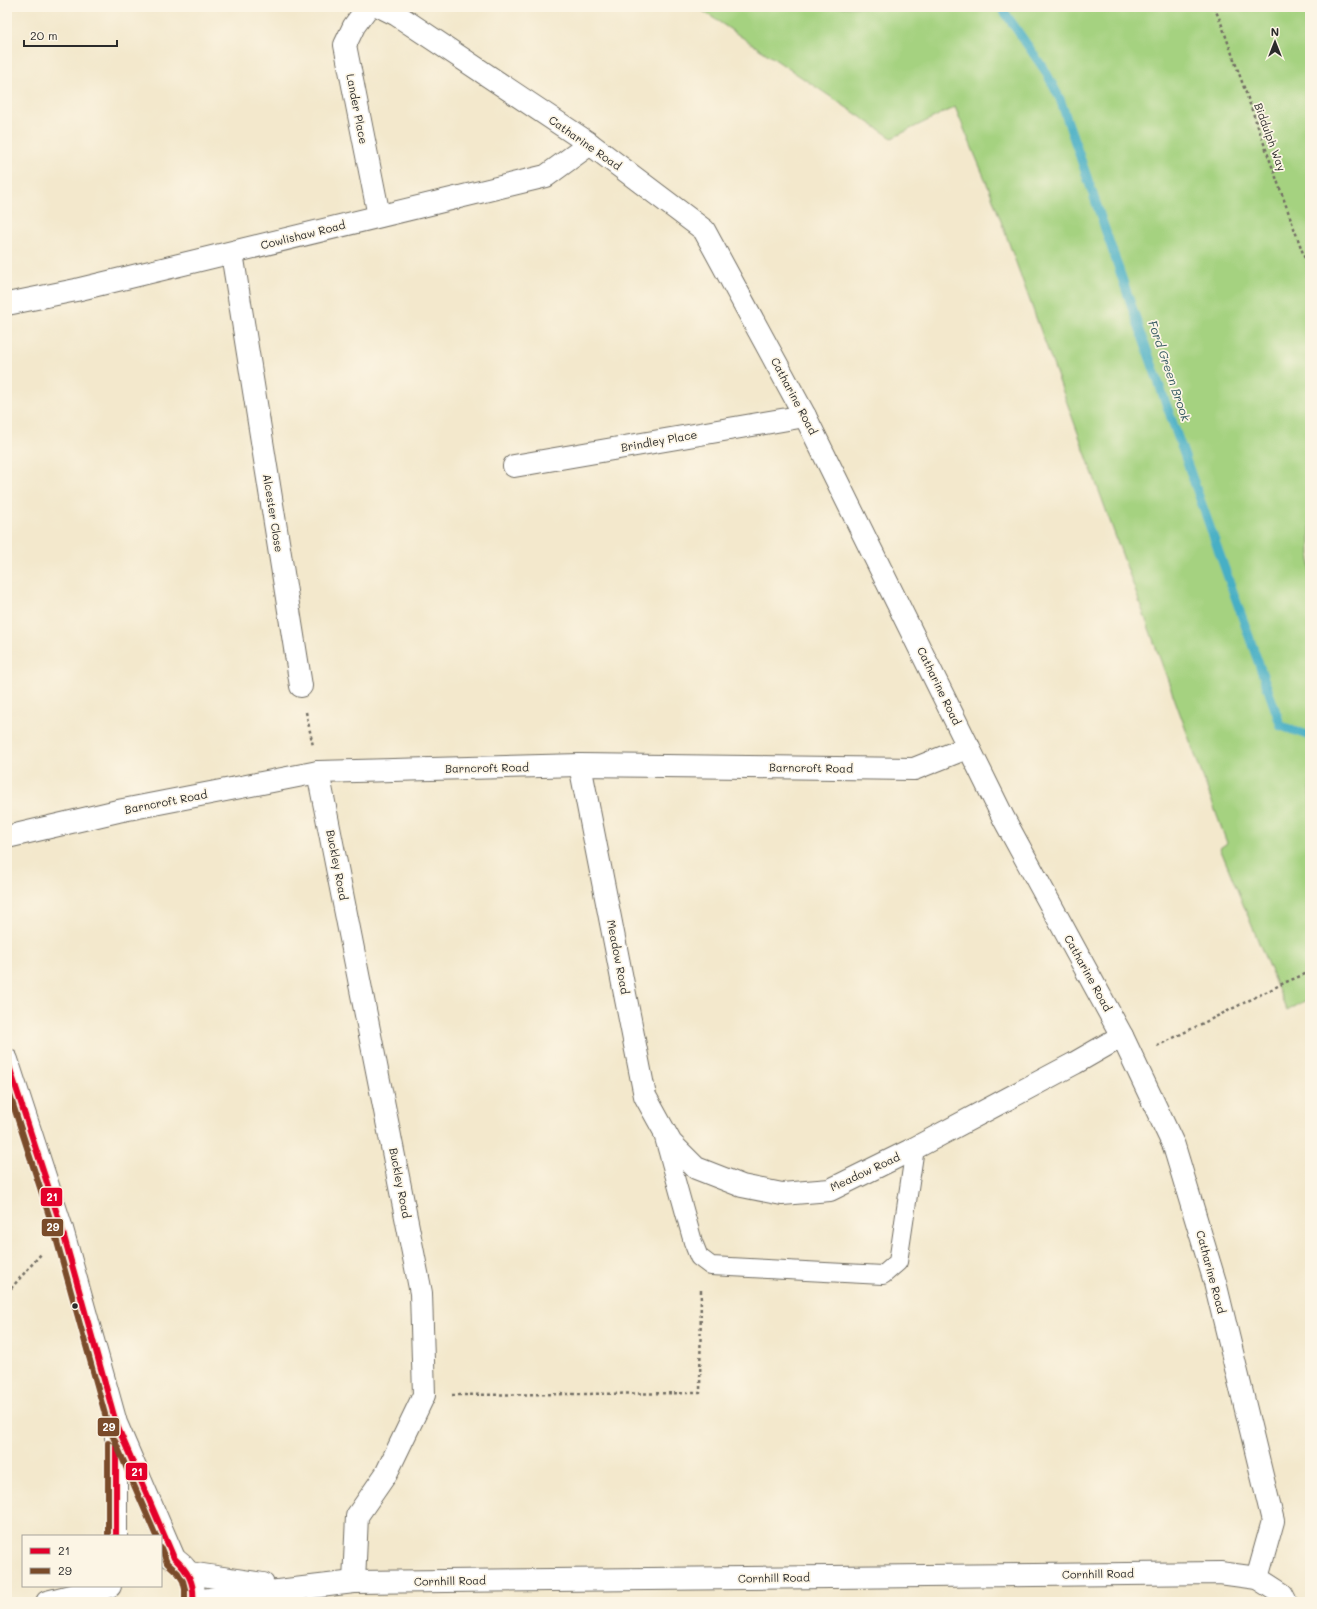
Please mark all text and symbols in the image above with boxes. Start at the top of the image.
scale bar [24,22,117,48]
north arrow [1255,22,1295,62]
text: N [1271,24,1279,39]
text: 20 m [30,27,58,43]
street label: Lander Place [343,73,372,145]
street label: Biddulph Way [1251,101,1290,173]
street label: Catharine Road [546,112,625,173]
street label: Cowlishaw Road [259,217,347,252]
water label: Ford Green Brook [1145,318,1195,424]
street label: Catharine Road [768,355,821,437]
street label: Brindley Place [620,426,698,455]
street label: Alcester Close [260,473,287,553]
street label: Catharine Road [914,644,965,727]
street label: Barncroft Road [445,759,529,776]
street label: Barncroft Road [769,759,853,776]
street label: Barncroft Road [123,786,209,817]
street label: Buckley Road [323,828,352,901]
street label: Meadow Road [604,918,633,995]
street label: Catharine Road [1061,932,1116,1014]
street label: Buckley Road [386,1146,415,1219]
street label: Meadow Road [827,1149,902,1194]
line badge: 21 [40,1187,63,1207]
text: 21 [46,1189,58,1204]
line badge: 29 [41,1218,64,1237]
text: 29 [47,1219,60,1234]
street label: Catharine Road [1193,1229,1230,1315]
unlabelled marker [70,1301,80,1311]
line badge: 29 [97,1417,120,1437]
text: 29 [103,1419,116,1434]
line badge: 21 [125,1462,148,1481]
text: 21 [131,1464,143,1479]
legend [22,1535,162,1587]
text: 21 [58,1542,70,1558]
text: 29 [58,1562,72,1578]
street label: Cornhill Road [1062,1565,1134,1582]
street label: Cornhill Road [738,1569,810,1586]
street label: Cornhill Road [414,1572,486,1589]

